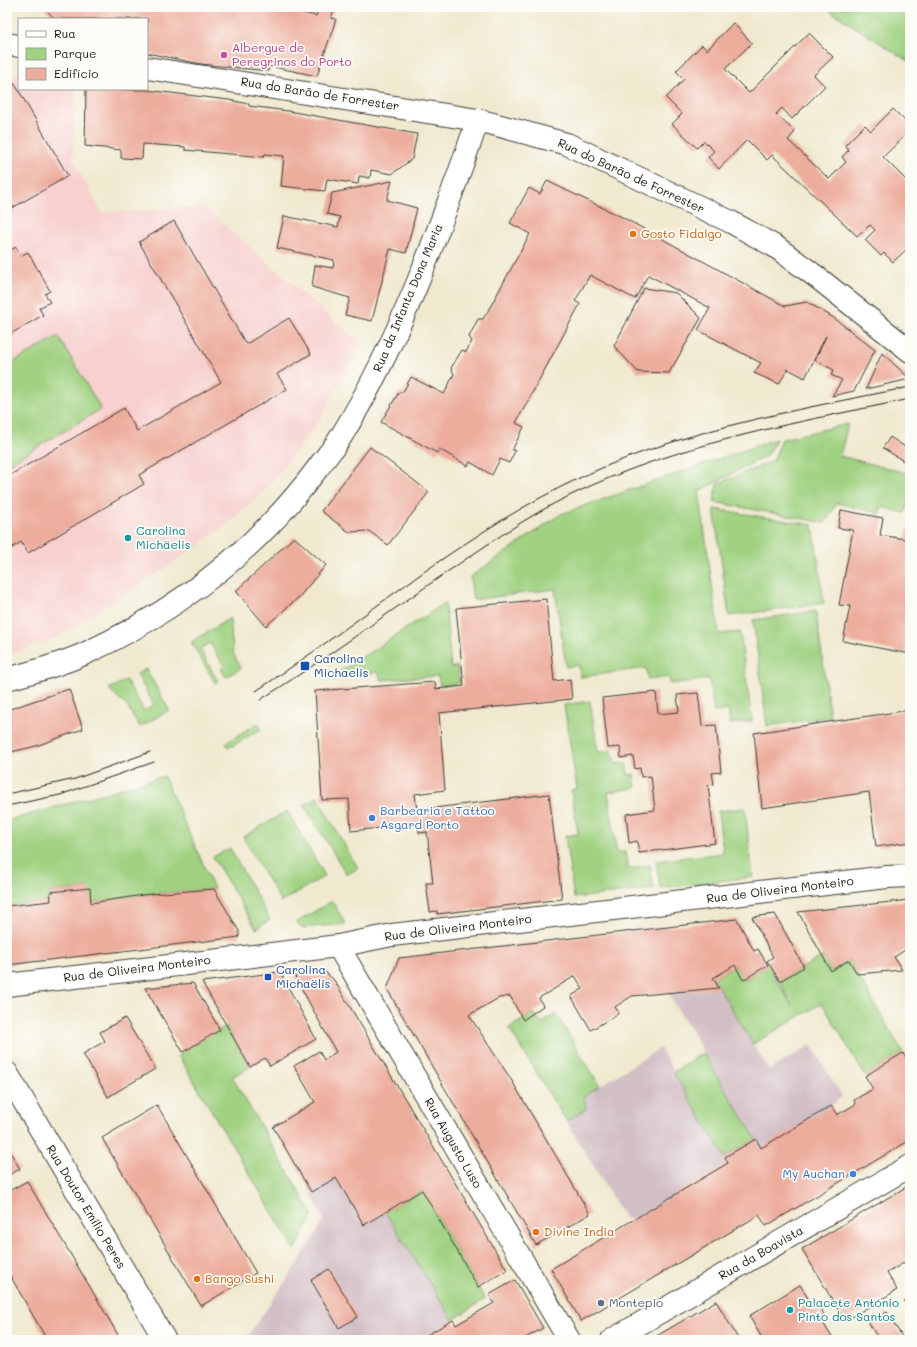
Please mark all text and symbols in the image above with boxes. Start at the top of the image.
legend [18,18,148,90]
text: Rua [54,25,76,41]
place label: Albergue de Peregrinos do Porto [232,39,352,69]
text: Parque [54,45,97,61]
marker: Albergue de Peregrinos do Porto [219,50,229,60]
text: Edifício [54,65,98,81]
street label: Rua do Barão de Forrester [240,73,401,113]
street label: Rua do Barão de Forrester [555,134,707,216]
street label: Rua da Infanta Dona Maria [369,221,446,374]
place label: Gosto Fidalgo [641,225,722,241]
marker: Gosto Fidalgo [628,229,638,239]
place label: Carolina Michäelis [136,522,191,552]
marker: Carolina Michäelis [123,533,133,543]
place label: Carolina Michaelis [314,650,369,680]
marker: Carolina Michaelis [299,660,311,672]
place label: Barbearia e Tattoo Asgard Porto [380,802,495,832]
marker: Barbearia e Tattoo Asgard Porto [367,813,377,823]
street label: Rua de Oliveira Monteiro [705,872,854,906]
street label: Rua de Oliveira Monteiro [383,910,532,944]
street label: Rua de Oliveira Monteiro [62,951,211,985]
place label: Carolina Michaëlis [276,961,331,991]
marker: Carolina Michaëlis [263,972,273,982]
street label: Rua Augusto Luso [421,1094,486,1191]
street label: Rua Doutor Emílio Peres [44,1142,130,1271]
place label: My Auchan [783,1165,845,1181]
marker: My Auchan [848,1169,858,1179]
street label: Rua da Boavista [715,1221,806,1283]
place label: Divine India [544,1223,615,1239]
marker: Divine India [531,1227,541,1237]
place label: Bango Sushi [205,1270,274,1286]
marker: Bango Sushi [192,1274,202,1284]
place label: Montepio [609,1294,663,1310]
place label: Palacete António Pinto dos Santos [798,1294,899,1324]
marker: Montepio [596,1298,606,1308]
marker: Palacete António Pinto dos Santos [785,1305,795,1315]

